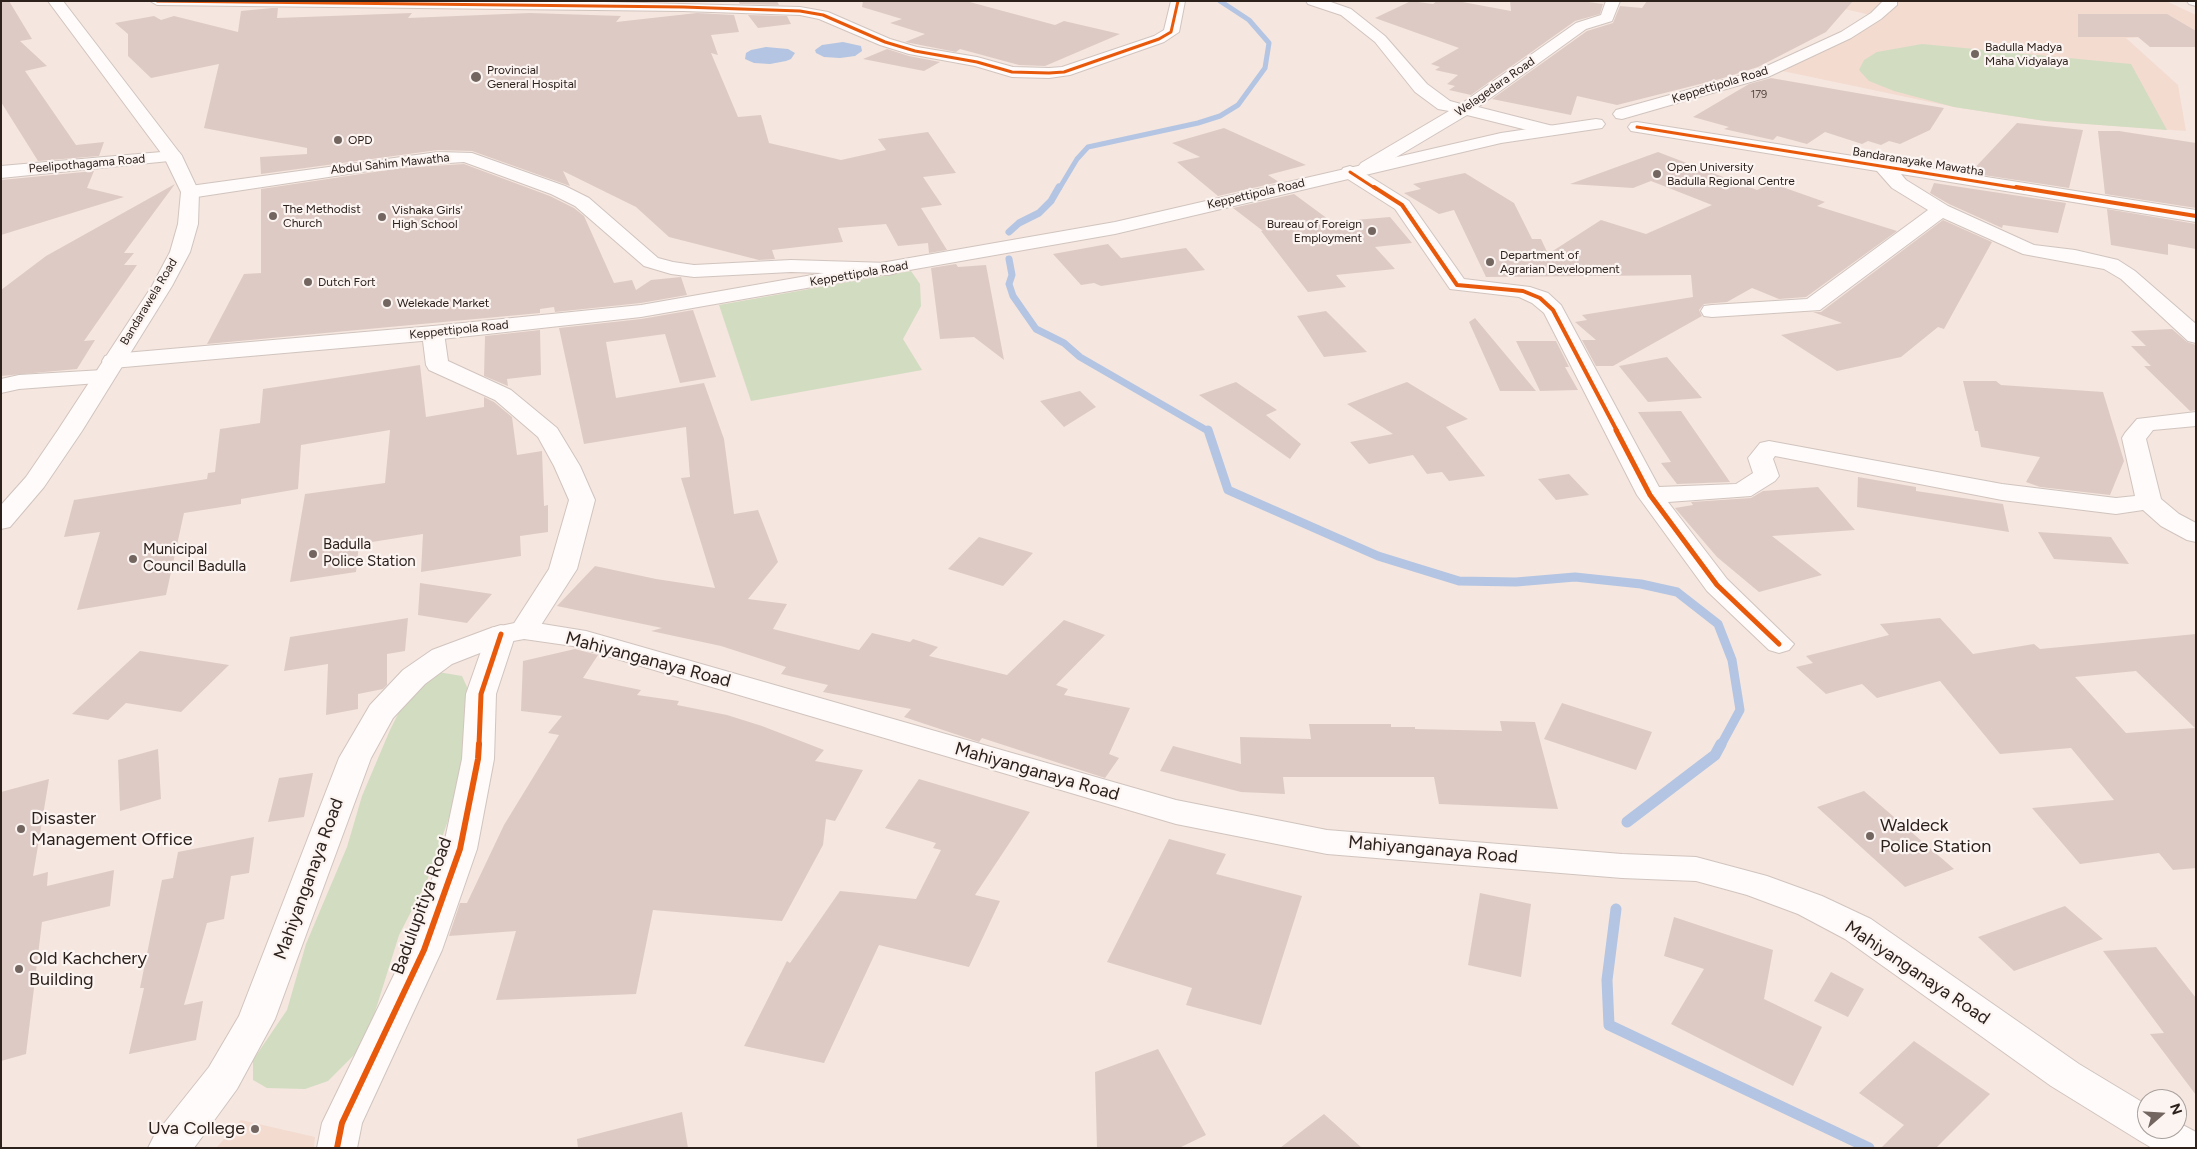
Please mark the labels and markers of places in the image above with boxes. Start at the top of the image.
place label: Badulla Madya Maha Vidyalaya [1985,40,2068,68]
marker: Badulla Madya Maha Vidyalaya [1969,48,1981,60]
place label: Provincial General Hospital [487,63,576,91]
marker: Provincial General Hospital [469,70,483,84]
place label: OPD [348,133,373,147]
marker: OPD [332,134,344,146]
place label: Open University Badulla Regional Centre [1667,160,1795,188]
marker: Open University Badulla Regional Centre [1651,168,1663,180]
place label: The Methodist Church [283,202,361,230]
place label: Vishaka Girls' High School [392,203,463,231]
marker: The Methodist Church [267,210,279,222]
marker: Vishaka Girls' High School [376,211,388,223]
place label: Bureau of Foreign Employment [1267,217,1362,245]
marker: Bureau of Foreign Employment [1366,225,1378,237]
place label: Department of Agrarian Development [1500,248,1620,276]
marker: Department of Agrarian Development [1484,256,1496,268]
place label: Dutch Fort [318,275,376,289]
marker: Dutch Fort [302,276,314,288]
place label: Welekade Market [397,296,489,310]
marker: Welekade Market [381,297,393,309]
place label: Badulla Police Station [323,536,416,571]
place label: Municipal Council Badulla [143,541,246,576]
marker: Badulla Police Station [307,548,319,560]
marker: Municipal Council Badulla [127,553,139,565]
place label: Disaster Management Office [31,808,192,851]
place label: Waldeck Police Station [1880,815,1991,858]
marker: Disaster Management Office [15,823,27,835]
marker: Waldeck Police Station [1864,830,1876,842]
place label: Old Kachchery Building [29,948,147,991]
marker: Old Kachchery Building [13,963,25,975]
place label: Uva College [148,1118,245,1140]
marker: Uva College [249,1123,261,1135]

